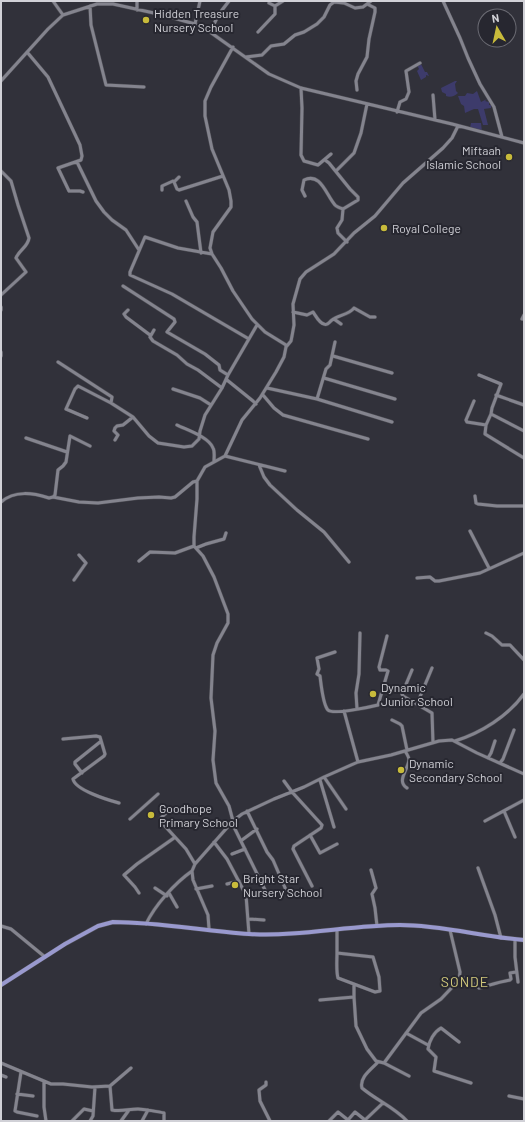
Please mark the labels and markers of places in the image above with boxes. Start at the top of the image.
place label: Hidden Treasure Nursery School [154,6,239,34]
marker: Hidden Treasure Nursery School [141,15,151,25]
place label: Miftaah Islamic School [426,143,501,171]
marker: Miftaah Islamic School [504,152,514,162]
place label: Royal College [392,221,461,235]
marker: Royal College [379,223,389,233]
place label: Dynamic Junior School [381,680,453,708]
marker: Dynamic Junior School [368,689,378,699]
place label: Dynamic Secondary School [409,756,502,784]
marker: Dynamic Secondary School [396,765,406,775]
place label: Goodhope Primary School [159,801,238,829]
marker: Goodhope Primary School [146,810,156,820]
place label: Bright Star Nursery School [243,871,322,899]
marker: Bright Star Nursery School [230,880,240,890]

